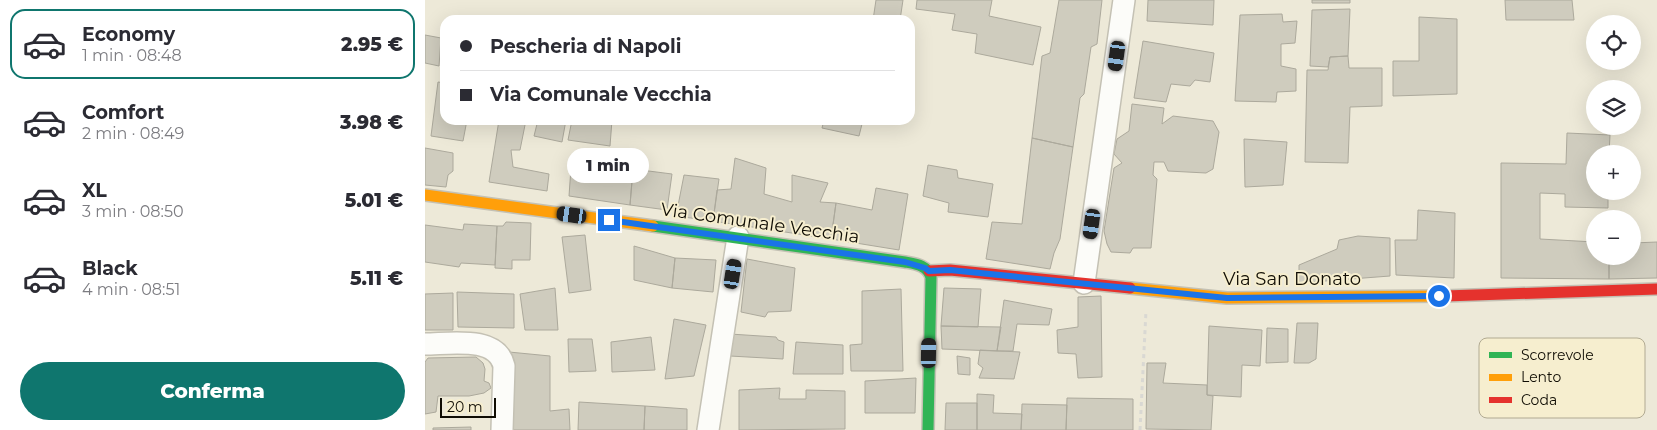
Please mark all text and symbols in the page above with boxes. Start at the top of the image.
map controls [1586,15,1641,265]
button: locate [1586,15,1641,70]
icon: car [22,22,67,67]
text: Economy [82,23,175,46]
text: 2.95 € [341,33,403,56]
text: Pescheria di Napoli [490,35,681,58]
car [1107,40,1126,72]
text: 1 min · 08:48 [82,46,182,65]
button: layers [1586,80,1641,135]
text: Via Comunale Vecchia [490,83,712,106]
icon: car [22,100,67,145]
text: Comfort [82,101,164,124]
text: 3.98 € [340,111,403,134]
text: 2 min · 08:49 [82,124,184,143]
button: + [1586,145,1641,200]
callout: 1 min [568,148,650,182]
text: 1 min [586,156,630,175]
icon: car [22,178,67,223]
text: XL [82,179,107,202]
text: 5.01 € [345,189,403,212]
street label: Via Comunale Vecchia [659,198,861,248]
text: 3 min · 08:50 [82,202,184,221]
car [556,205,587,225]
car [1082,208,1101,240]
route end [598,209,620,231]
button: − [1586,210,1641,265]
icon: car [22,256,67,301]
text: Black [82,257,138,280]
car [723,258,742,290]
text: 5.11 € [350,267,403,290]
street label: Via San Donato [1223,268,1361,290]
text: 4 min · 08:51 [82,280,180,299]
route start [1428,285,1450,307]
car [921,338,936,368]
legend [1479,338,1645,418]
text: Scorrevole [1521,346,1594,364]
button: Conferma [20,362,405,420]
text: Lento [1521,368,1561,386]
text: Coda [1521,391,1557,409]
scale bar [440,395,496,418]
text: 20 m [447,398,483,416]

